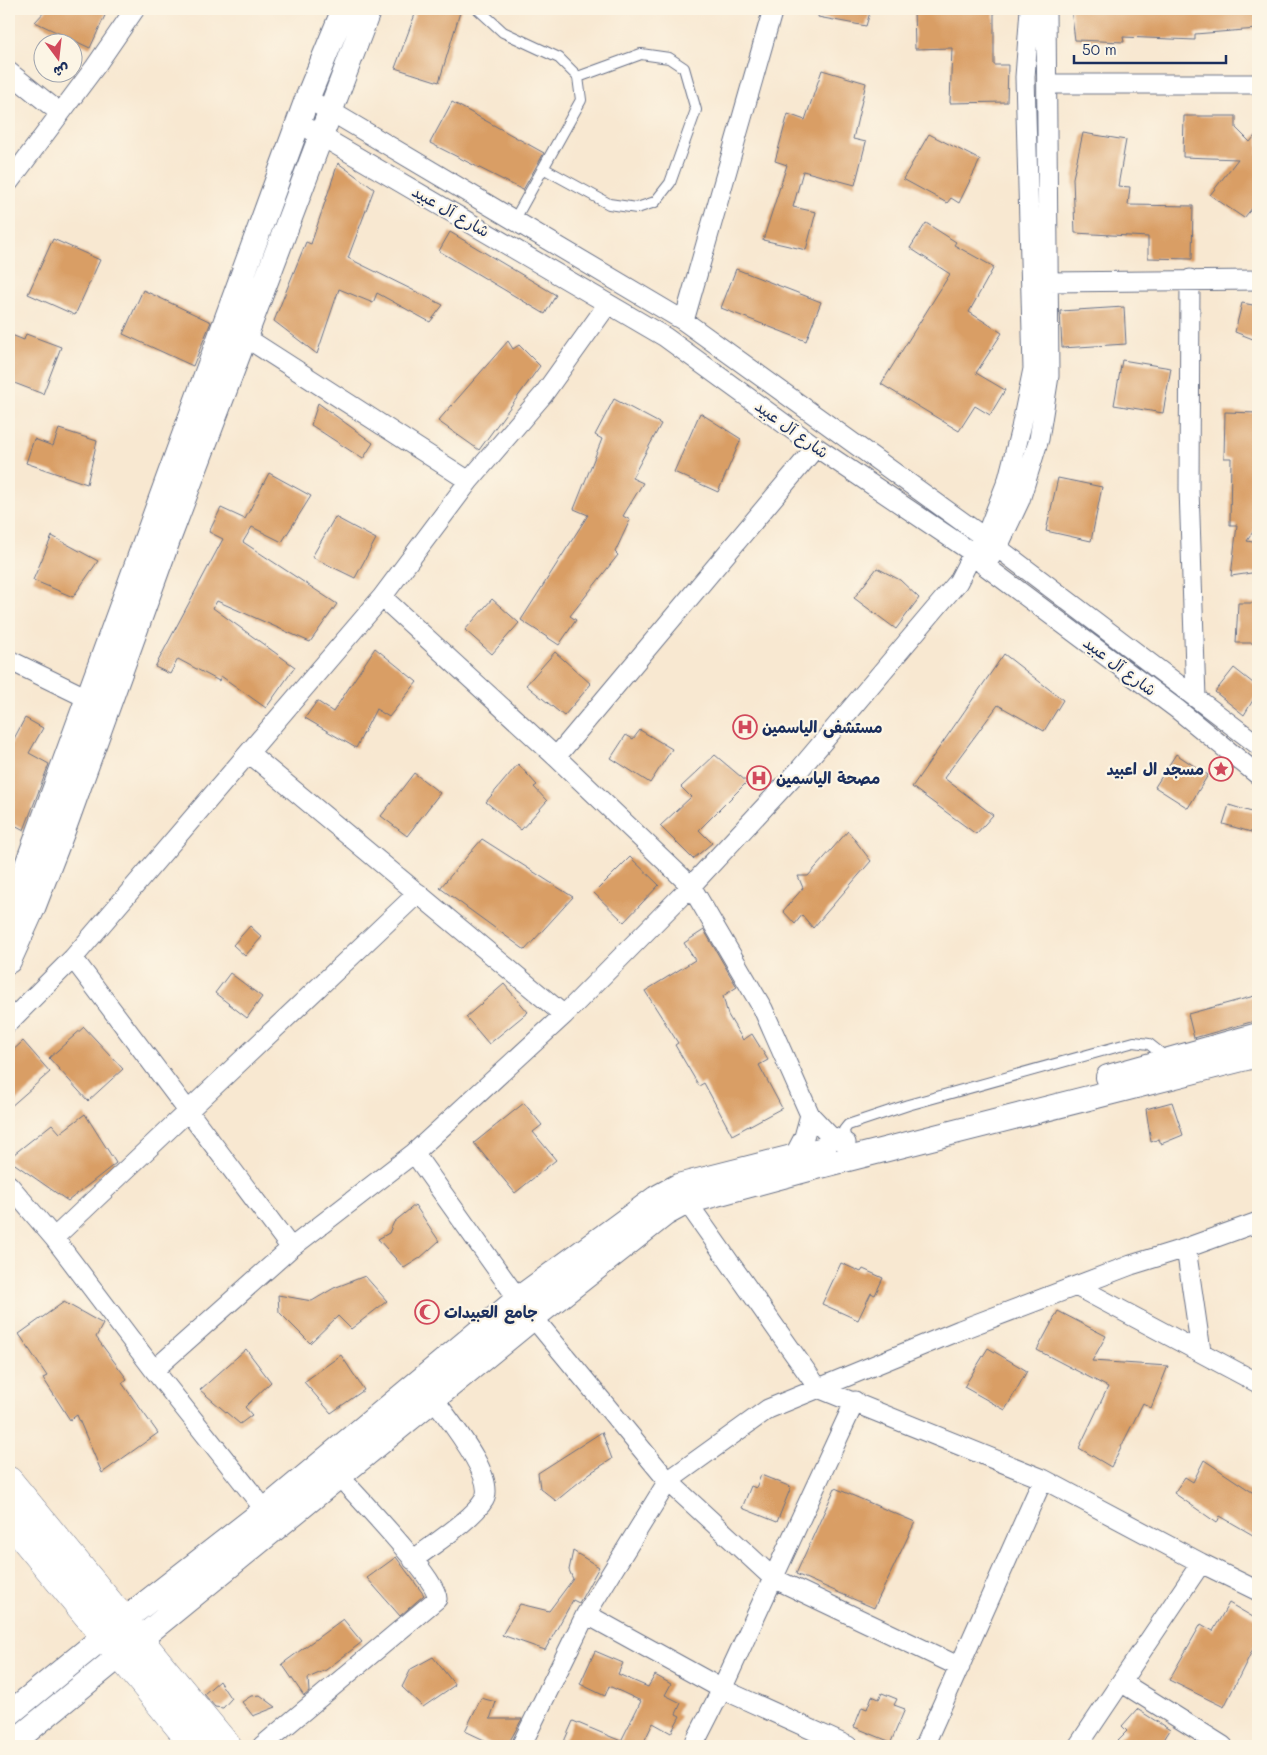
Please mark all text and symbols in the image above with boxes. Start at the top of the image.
north arrow [32,32,82,82]
scale bar [1074,32,1227,64]
text: 50 m [1082,39,1117,59]
text: ش [52,60,71,82]
street label: شارع آل عبيد [408,180,494,243]
street label: شارع آل عبيد [750,395,833,464]
street label: شارع آل عبيد [1078,631,1161,701]
hospital icon: مستشفى الياسمين [732,714,758,740]
place label: مستشفى الياسمين [762,716,883,738]
place icon: مسجد ال اعبيد [1208,756,1234,782]
place label: مسجد ال اعبيد [1106,758,1204,779]
hospital icon: مصحة الياسمين [746,765,772,791]
place label: مصحة الياسمين [776,767,880,788]
mosque icon: جامع العبيدات [414,1299,440,1325]
place label: جامع العبيدات [444,1301,538,1324]

